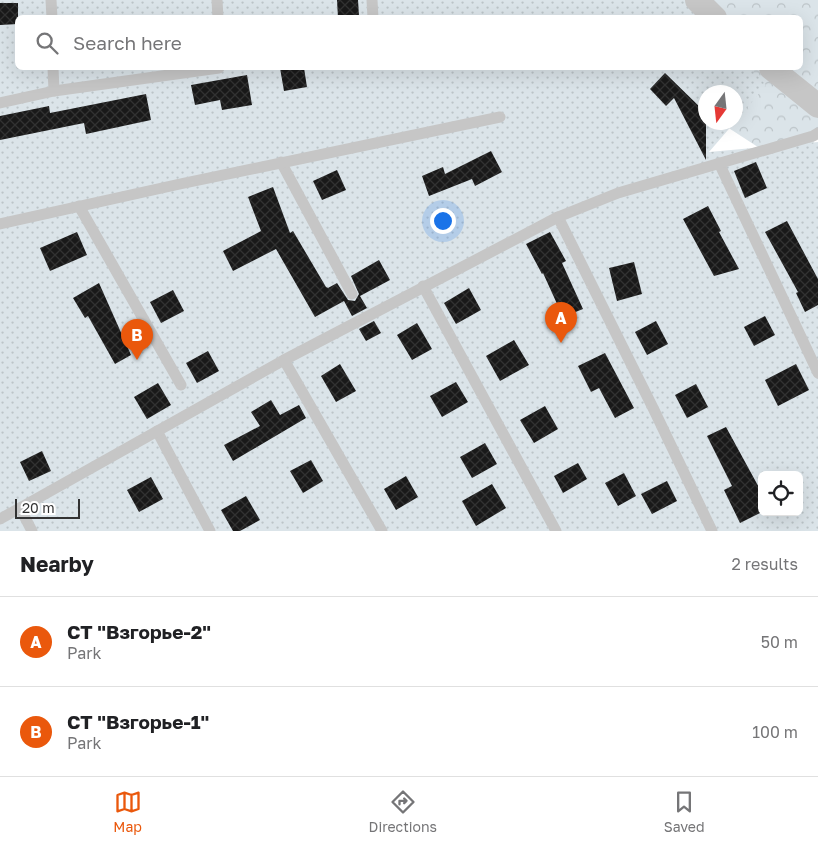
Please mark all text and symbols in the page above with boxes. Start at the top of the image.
search box [15,15,803,70]
icon: search [33,29,61,57]
text: Search here [73,31,182,54]
north arrow [698,85,743,130]
your location [430,208,456,234]
pin: A [545,302,577,343]
pin: B [121,319,153,360]
map controls [758,471,803,516]
button: locate [758,471,803,516]
scale bar [15,496,80,519]
text: 20 m [22,499,55,516]
text: Nearby [20,551,94,577]
text: 2 results [732,554,798,574]
text: СТ "Взгорье-2" [67,620,211,643]
text: A [30,632,42,652]
text: 50 m [761,632,798,652]
text: Park [67,643,102,663]
text: СТ "Взгорье-1" [67,710,209,733]
text: B [30,722,42,742]
text: 100 m [752,722,798,742]
text: Park [67,733,102,753]
tab: Map [113,788,142,835]
tab: Directions [369,788,437,835]
tab: Saved [664,788,705,835]

